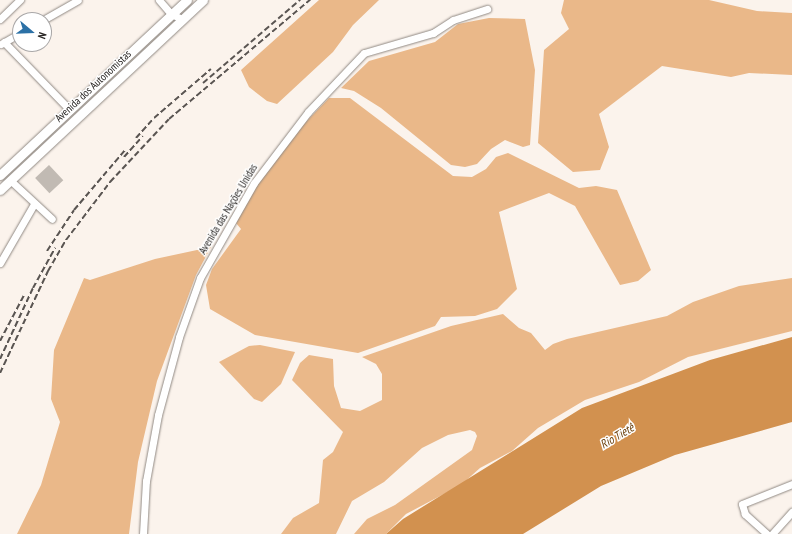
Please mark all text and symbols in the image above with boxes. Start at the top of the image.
north arrow [12,12,52,52]
text: N [35,30,50,41]
street label: Avenida dos Autonomistas [52,47,134,125]
street label: Avenida das Nações Unidas [196,162,260,256]
water label: Rio Tietê [597,420,637,452]

